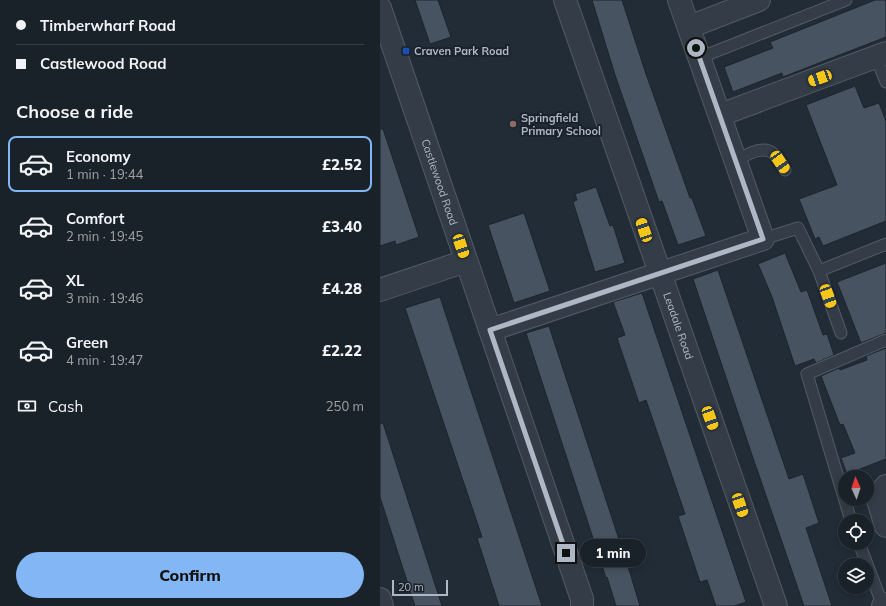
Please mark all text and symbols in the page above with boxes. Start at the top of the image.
text: Timberwharf Road [40,16,176,35]
route start [687,39,705,57]
place label: Craven Park Road [414,44,509,58]
marker: Craven Park Road [401,46,411,56]
text: Castlewood Road [40,54,167,73]
car [807,68,833,88]
text: Choose a ride [16,100,133,123]
place label: Springfield Primary School [521,111,601,138]
marker: Springfield Primary School [508,119,518,129]
street label: Castlewood Road [418,137,461,227]
icon: car [18,146,54,182]
text: Economy [66,147,131,166]
car [768,149,792,175]
text: £2.52 [322,155,362,174]
text: 1 min · 19:44 [66,166,143,182]
icon: car [18,208,54,244]
text: Comfort [66,209,124,228]
text: £3.40 [322,217,362,236]
car [634,217,654,243]
text: 2 min · 19:45 [66,228,143,244]
car [451,233,471,259]
icon: car [18,270,54,306]
text: XL [66,271,84,290]
text: £4.28 [322,279,362,298]
car [818,283,838,309]
text: 3 min · 19:46 [66,290,143,306]
street label: Leadale Road [660,290,697,361]
icon: car [18,332,54,368]
text: Green [66,333,108,352]
text: £2.22 [322,341,362,360]
text: 4 min · 19:47 [66,352,143,368]
icon: cash [16,395,38,417]
text: Cash [48,397,83,416]
text: 250 m [326,398,364,414]
car [700,405,720,431]
north arrow [838,470,874,506]
map controls [838,470,874,594]
car [730,492,750,518]
button: locate [838,514,874,550]
callout: 1 min [580,539,646,567]
route end [557,544,575,562]
text: 1 min [596,545,630,561]
button: Confirm [16,552,364,598]
button: layers [838,558,874,594]
scale bar [392,578,448,597]
text: 20 m [398,580,424,594]

